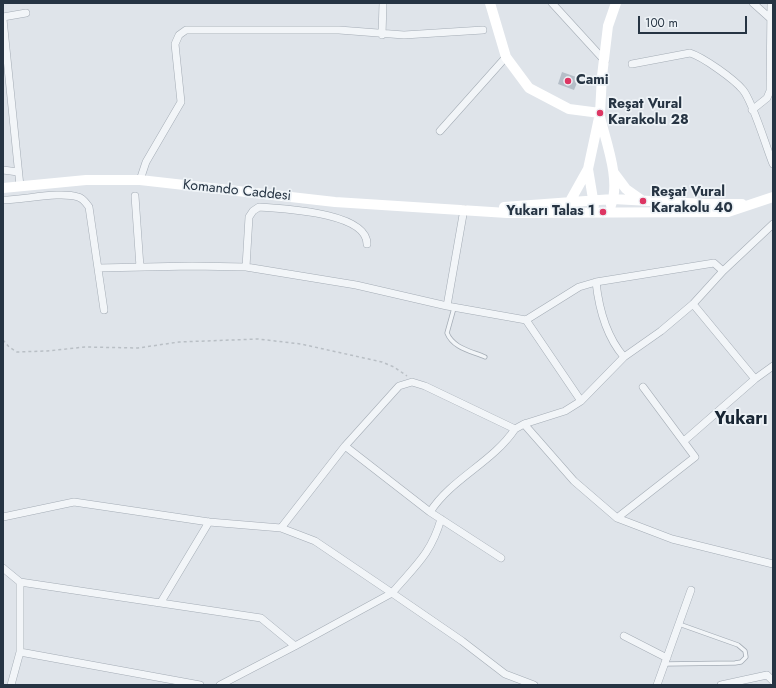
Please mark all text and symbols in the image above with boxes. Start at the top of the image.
scale bar [640,8,749,34]
text: 100 m [645,14,678,32]
place label: Cami [576,73,609,89]
marker: Cami [563,76,573,86]
place label: Reşat Vural Karakolu 28 [608,97,689,130]
marker: Reşat Vural Karakolu 28 [595,108,605,118]
street label: Komando Caddesi [182,177,292,205]
place label: Reşat Vural Karakolu 40 [651,185,733,218]
marker: Reşat Vural Karakolu 40 [638,196,648,206]
place label: Yukarı Talas 1 [506,204,595,220]
marker: Yukarı Talas 1 [598,207,608,217]
district label: Yukarı [714,409,768,431]

